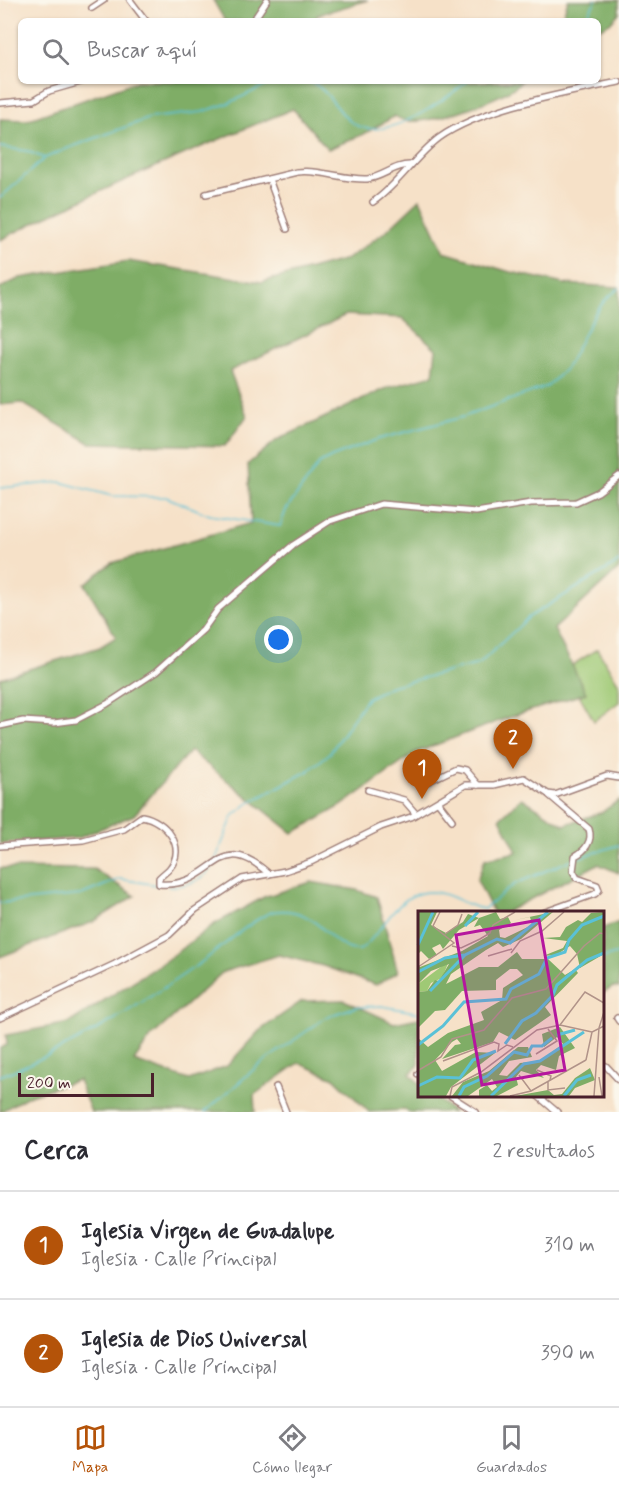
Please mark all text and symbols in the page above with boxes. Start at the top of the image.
search box [18,18,601,84]
icon: search [39,35,72,68]
text: Buscar aquí [87,37,198,65]
your location [264,625,293,654]
pin: 2 [494,720,532,769]
pin: 1 [402,750,442,799]
inset map [418,911,604,1097]
scale bar [18,1070,154,1098]
text: 200 m [27,1073,71,1094]
text: Cerca [24,1134,89,1168]
text: 2 resultados [492,1138,595,1165]
text: Iglesia Virgen de Guadalupe [81,1218,334,1246]
text: 1 [39,1232,48,1259]
text: 310 m [544,1232,595,1259]
text: Iglesia · Calle Principal [81,1246,276,1273]
text: Iglesia de Dios Universal [81,1326,307,1354]
text: 2 [39,1340,48,1367]
text: 390 m [541,1340,595,1367]
text: Iglesia · Calle Principal [81,1354,276,1381]
tab: Mapa [72,1421,108,1478]
tab: Cómo llegar [252,1421,332,1478]
tab: Guardados [476,1421,547,1478]

